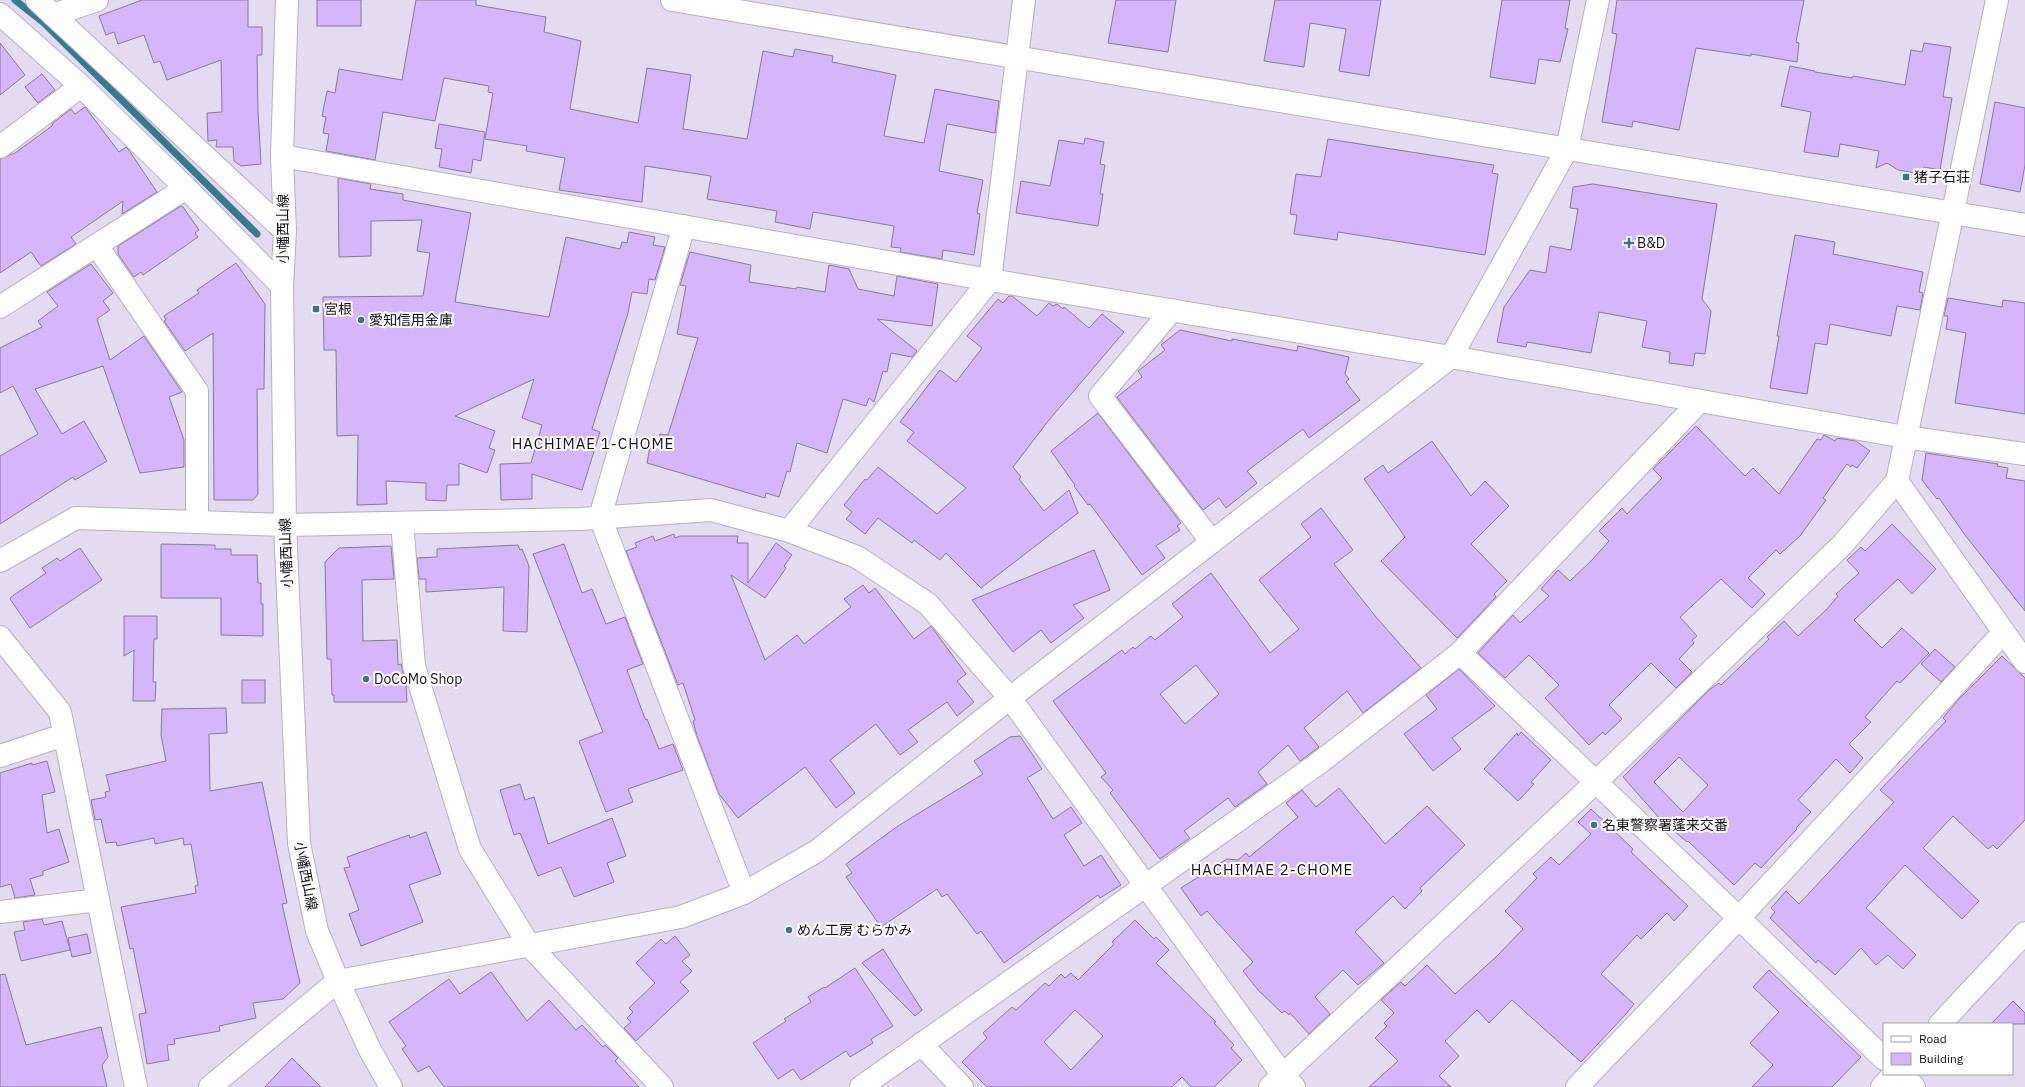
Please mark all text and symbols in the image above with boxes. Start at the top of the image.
place label: 猪子石荘 [1914,168,1970,186]
marker: 猪子石荘 [1901,172,1911,182]
street label: 小幡西山線 [274,194,292,264]
place label: B&D [1637,234,1665,252]
marker: B&D [1624,238,1634,248]
place label: 宮根 [324,300,352,318]
marker: 宮根 [311,304,321,314]
place label: 愛知信用金庫 [369,311,453,329]
marker: 愛知信用金庫 [356,315,366,325]
district label: HACHIMAE 1-CHOME [512,434,674,453]
street label: 小幡西山線 [276,518,296,588]
place label: DoCoMo Shop [374,670,462,688]
marker: DoCoMo Shop [361,674,371,684]
place label: 名東警察署蓬来交番 [1602,816,1728,834]
marker: 名東警察署蓬来交番 [1589,820,1599,830]
street label: 小幡西山線 [290,840,322,912]
district label: HACHIMAE 2-CHOME [1191,860,1353,879]
place label: めん工房 むらかみ [797,921,912,939]
marker: めん工房 むらかみ [784,925,794,935]
legend [1883,1023,2013,1075]
text: Road [1919,1031,1947,1046]
text: Building [1919,1051,1964,1066]

